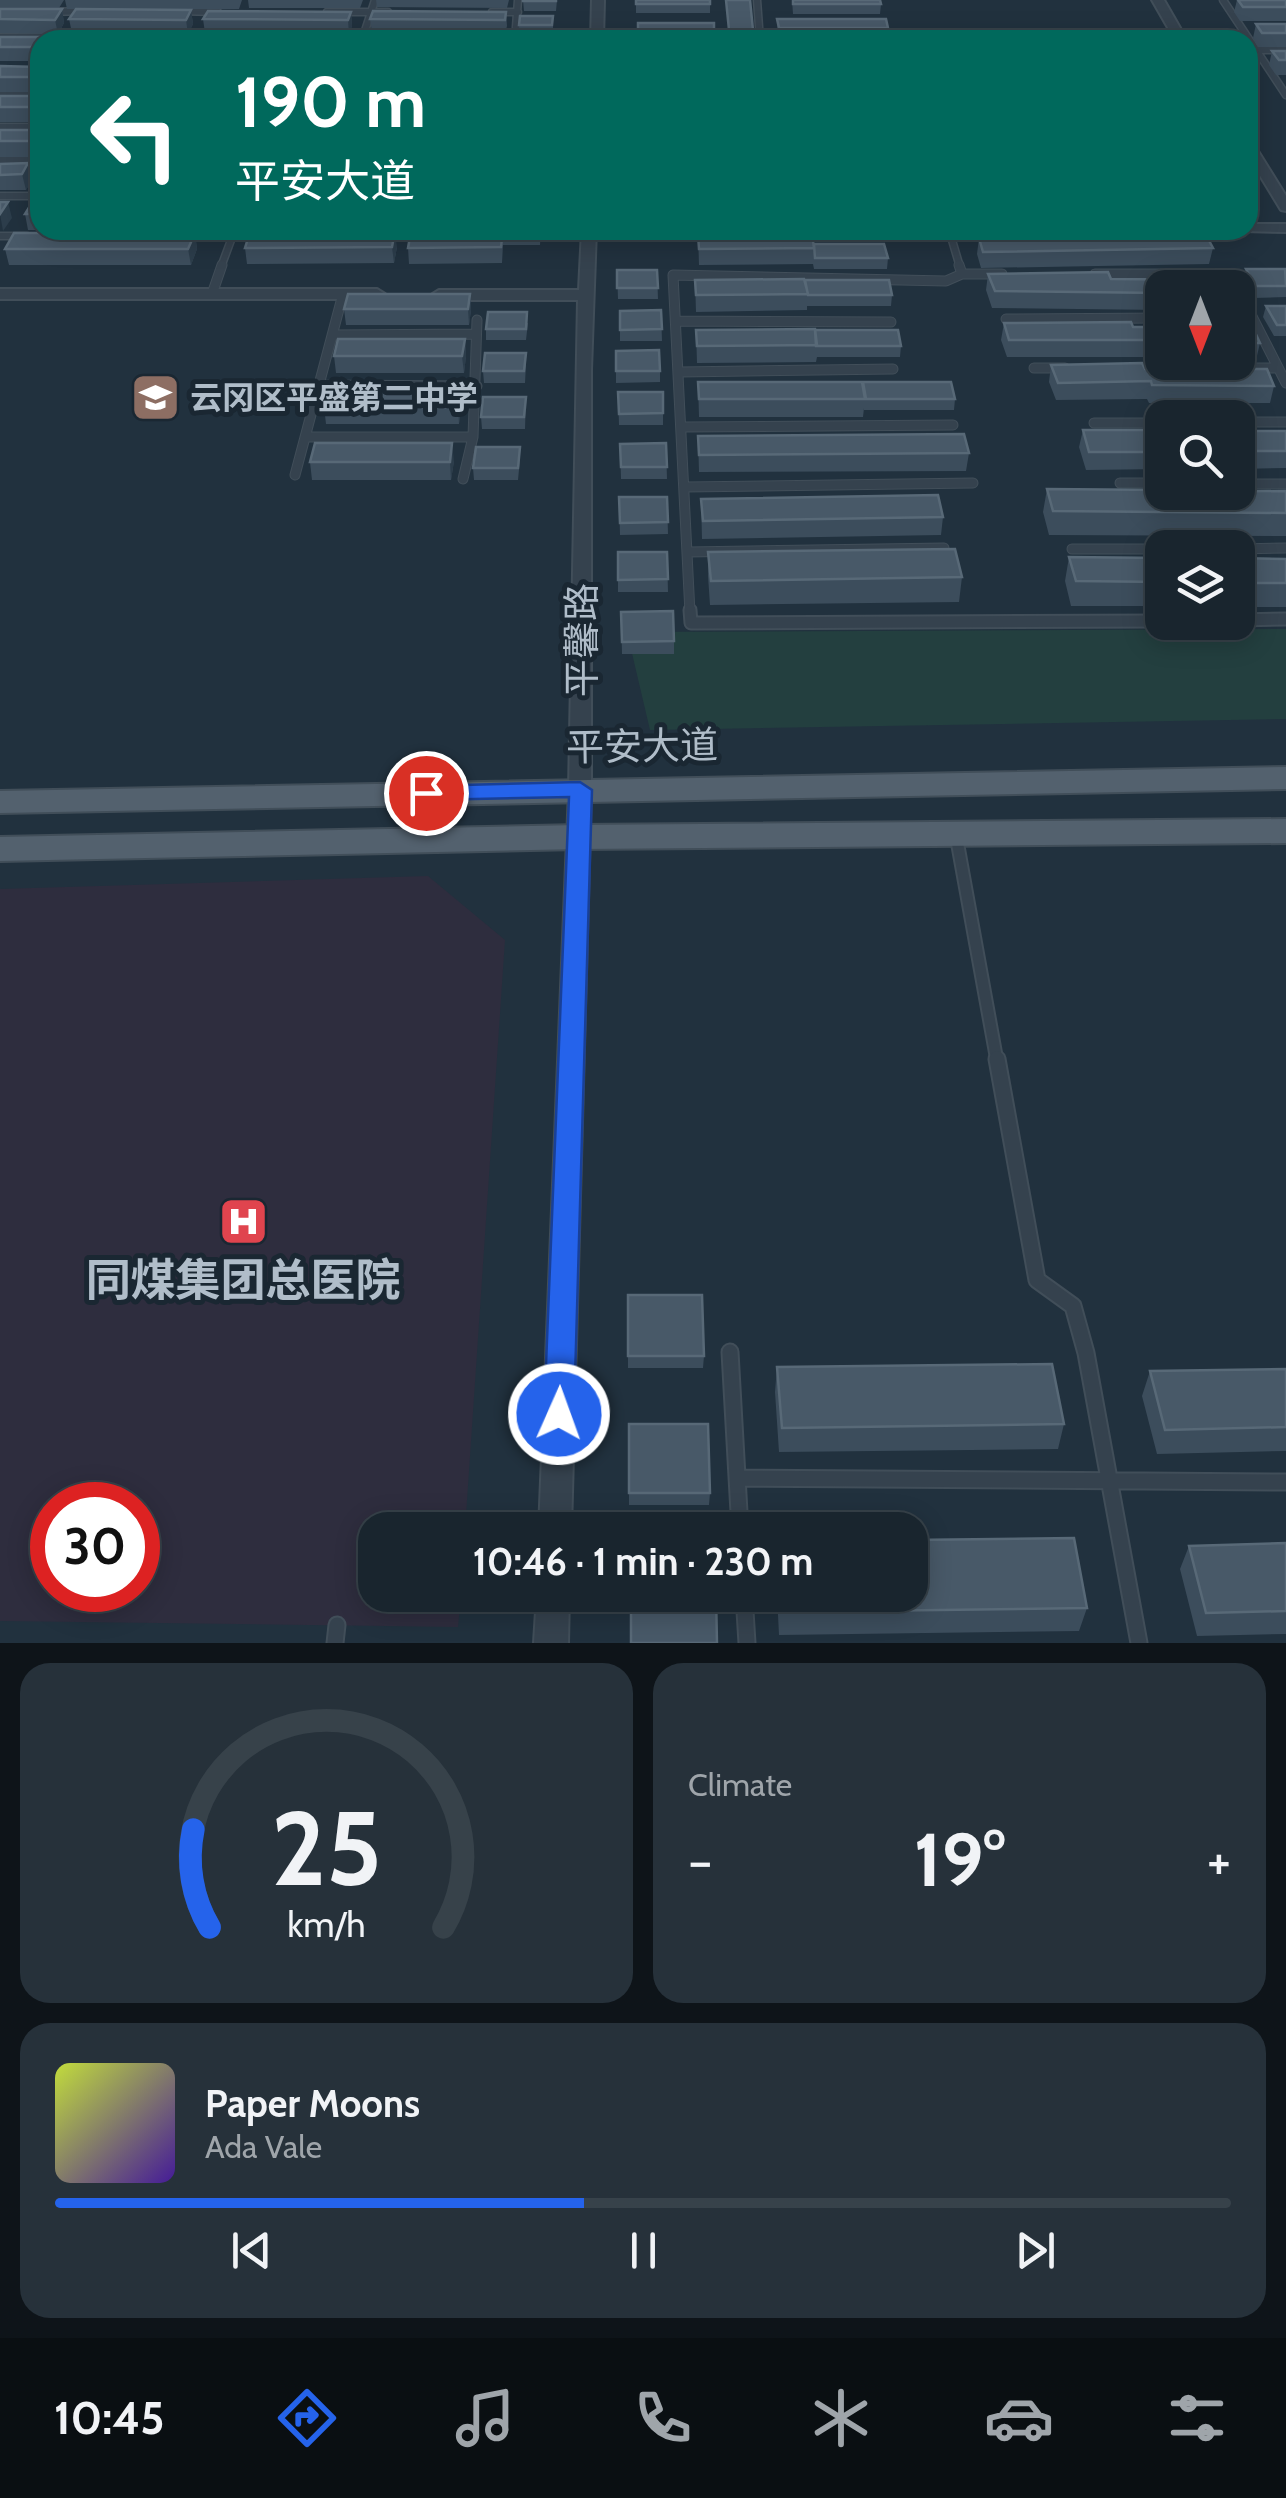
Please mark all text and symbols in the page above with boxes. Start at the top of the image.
text: 190 m [235,59,426,145]
icon: left [70,70,200,200]
text: 平安大道 [235,154,415,208]
north arrow [1145,270,1255,380]
map controls [1145,270,1255,640]
school or university icon: 云冈区平盛第二中学 [129,371,181,423]
place label: 云冈区平盛第二中学 [190,378,478,417]
button: search [1145,400,1255,510]
button: layers [1145,530,1255,640]
street label: 平馨路 [558,583,605,697]
street label: 平安大道 [566,721,718,771]
pin [384,751,469,836]
icon: arrive [399,766,454,821]
hospital icon: 同煤集团总医院 [217,1196,269,1248]
place label: 同煤集团总医院 [85,1253,401,1307]
position arrow [507,1362,611,1466]
speed limit sign: 30 [30,1482,160,1612]
text: 10:46 · 1 min · 230 m [473,1538,813,1585]
text: Climate [688,1765,792,1804]
text: 25 [271,1785,382,1911]
text: 19° [914,1814,1005,1905]
text: − [688,1827,712,1894]
text: + [1207,1827,1231,1894]
text: km/h [287,1903,366,1946]
text: Paper Moons [205,2080,420,2127]
text: Ada Vale [205,2127,322,2166]
icon: previous [224,2223,279,2278]
icon: pause [616,2223,671,2278]
icon: next [1008,2223,1063,2278]
icon: directions [272,2383,342,2453]
icon: music [450,2383,520,2453]
icon: phone [628,2383,698,2453]
icon: climate [806,2383,876,2453]
icon: car [984,2383,1054,2453]
icon: filters [1162,2383,1232,2453]
text: 10:45 [54,2391,164,2445]

